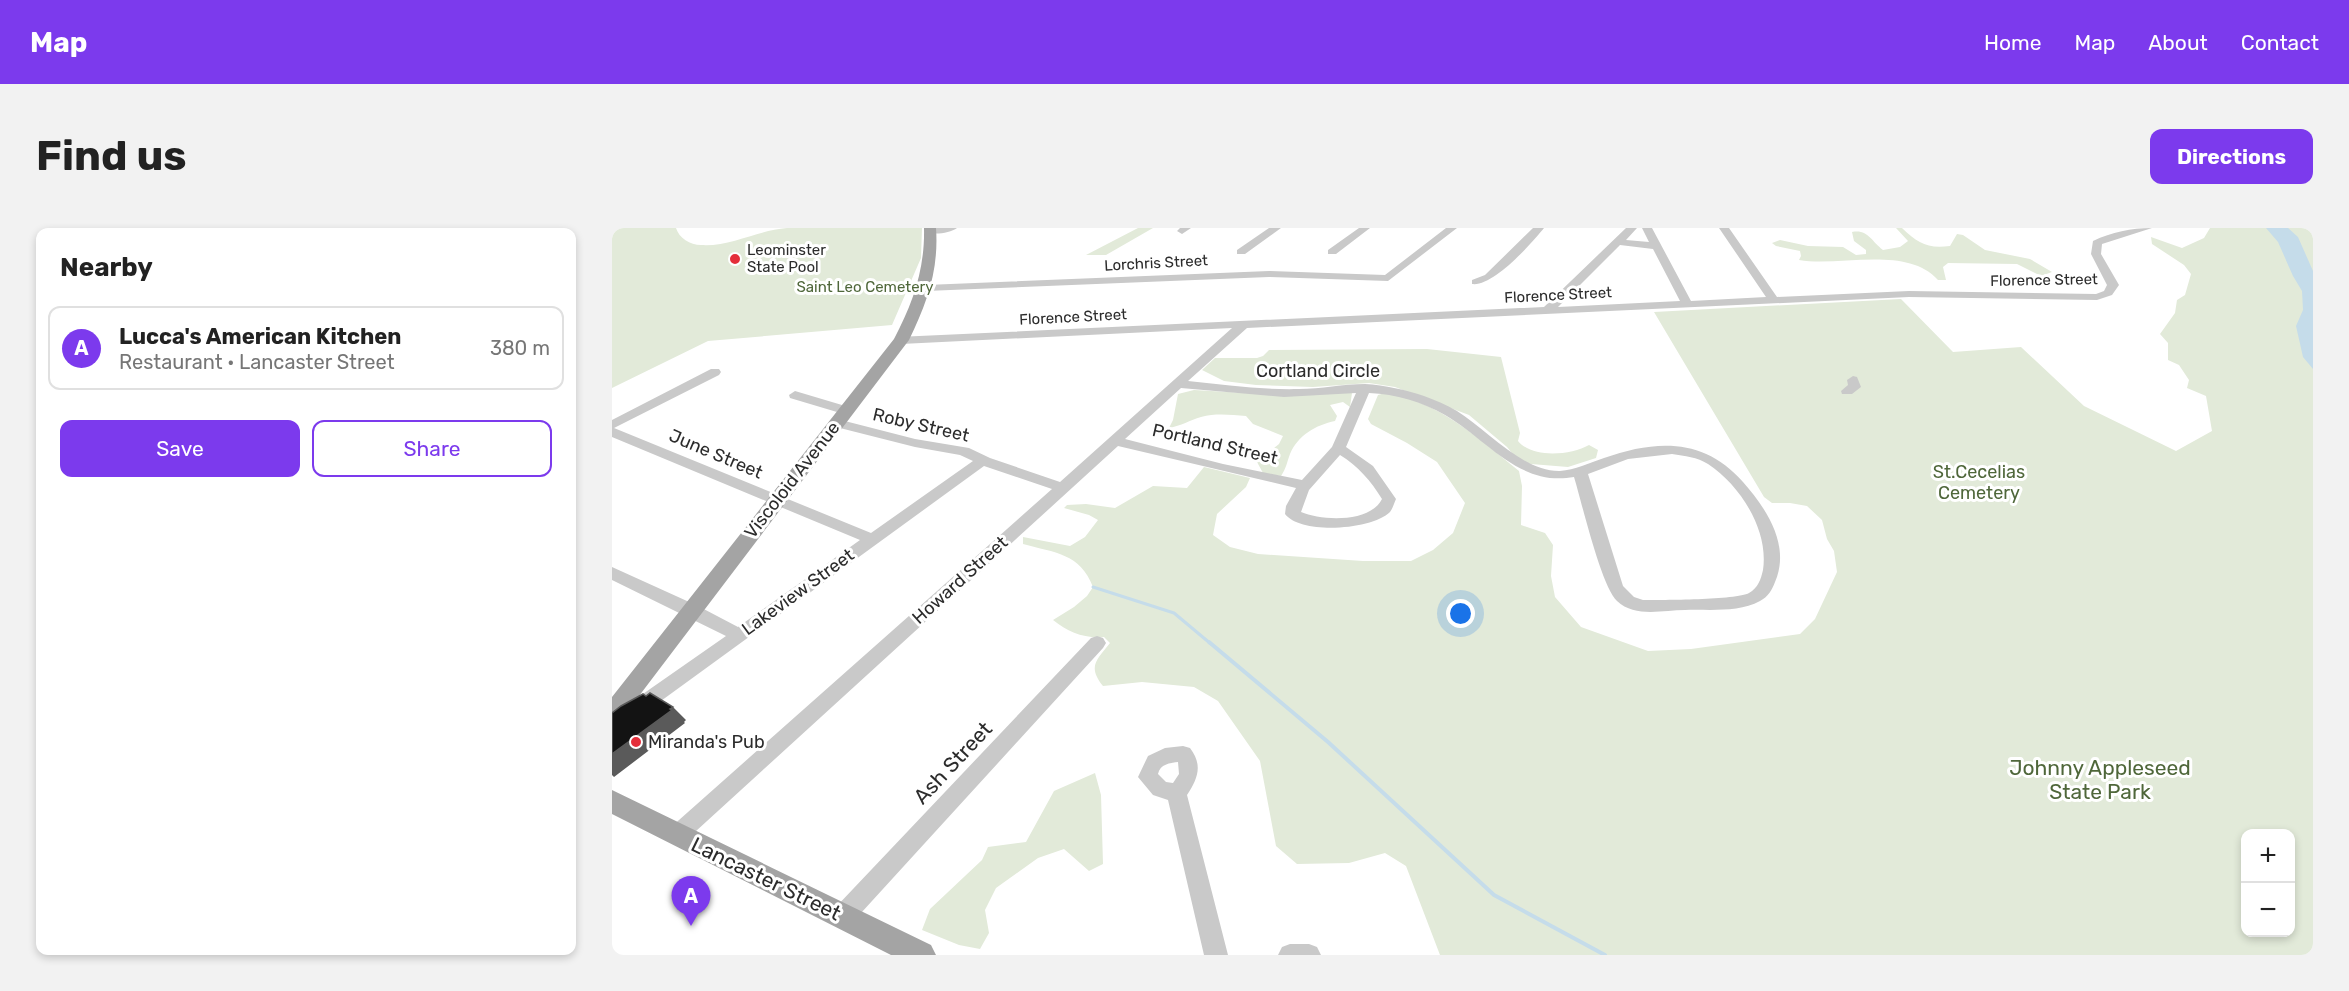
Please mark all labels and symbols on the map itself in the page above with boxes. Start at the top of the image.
place label: Leominster State Pool [747,241,826,276]
street label: Lorchris Street [1104,251,1208,275]
marker: Leominster State Pool [728,252,742,266]
street label: Florence Street [1990,270,2098,290]
park label: Saint Leo Cemetery [796,278,934,296]
street label: Florence Street [1504,283,1612,307]
street label: Florence Street [1019,305,1127,329]
street label: Cortland Circle [1256,360,1380,382]
street label: Roby Street [871,403,971,447]
street label: Viscoloid Avenue [740,417,844,543]
street label: Portland Street [1150,419,1280,469]
street label: June Street [666,424,766,484]
park label: St.Cecelias Cemetery [1933,461,2025,504]
street label: Howard Street [908,531,1012,629]
street label: Lakeview Street [738,544,858,640]
your location [1446,599,1475,628]
street label: Ash Street [908,716,997,809]
place label: Miranda's Pub [648,731,765,753]
marker: Miranda's Pub [629,735,643,749]
park label: Johnny Appleseed State Park [2009,755,2191,804]
street label: Lancaster Street [687,832,845,926]
pin: A [672,876,710,926]

